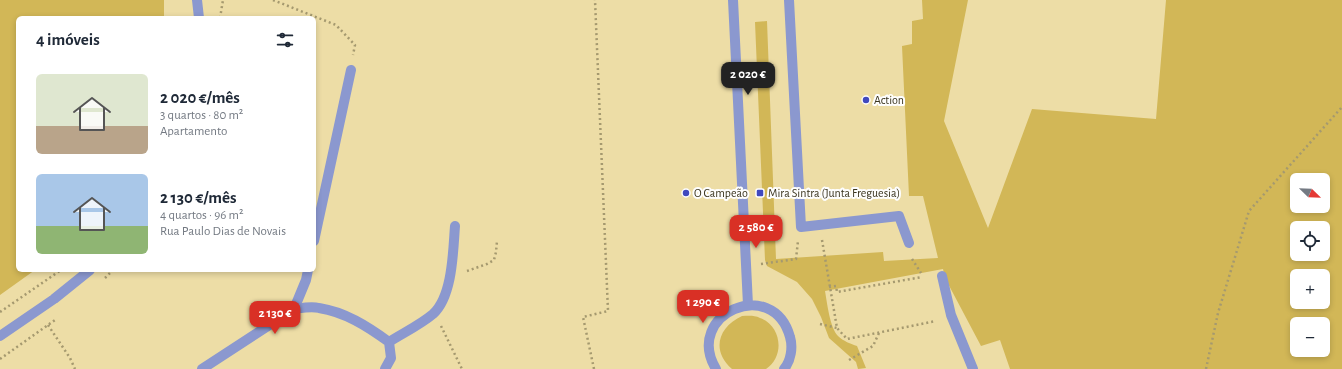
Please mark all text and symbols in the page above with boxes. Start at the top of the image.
icon: filters [274,29,296,51]
text: 4 imóveis [36,31,100,48]
pin: 2 020 € [711,62,785,96]
text: 2 020 € [730,68,766,81]
text: 2 020 €/mês [160,89,240,106]
icon: home [68,90,116,138]
place label: Action [874,94,904,106]
marker: Action [861,95,871,105]
text: 3 quartos · 80 m² [160,109,243,122]
text: Apartamento [160,125,227,138]
north arrow [1290,173,1330,213]
map controls [1290,173,1330,357]
place label: O Campeão [694,187,748,199]
place label: Mira Sintra (Junta Freguesia) [768,187,900,199]
marker: O Campeão [681,188,691,198]
marker: Mira Sintra (Junta Freguesia) [755,188,765,198]
text: 2 130 €/mês [160,189,236,206]
icon: home [68,190,116,238]
text: 4 quartos · 96 m² [160,209,243,222]
pin: 2 580 € [719,215,793,249]
text: 2 580 € [739,221,773,234]
button: locate [1290,221,1330,261]
text: Rua Paulo Dias de Novais [160,225,286,238]
button: + [1290,269,1330,309]
pin: 1 290 € [666,290,740,324]
text: 1 290 € [686,296,720,309]
pin: 2 130 € [238,301,312,335]
text: 2 130 € [258,307,292,320]
button: − [1290,317,1330,357]

